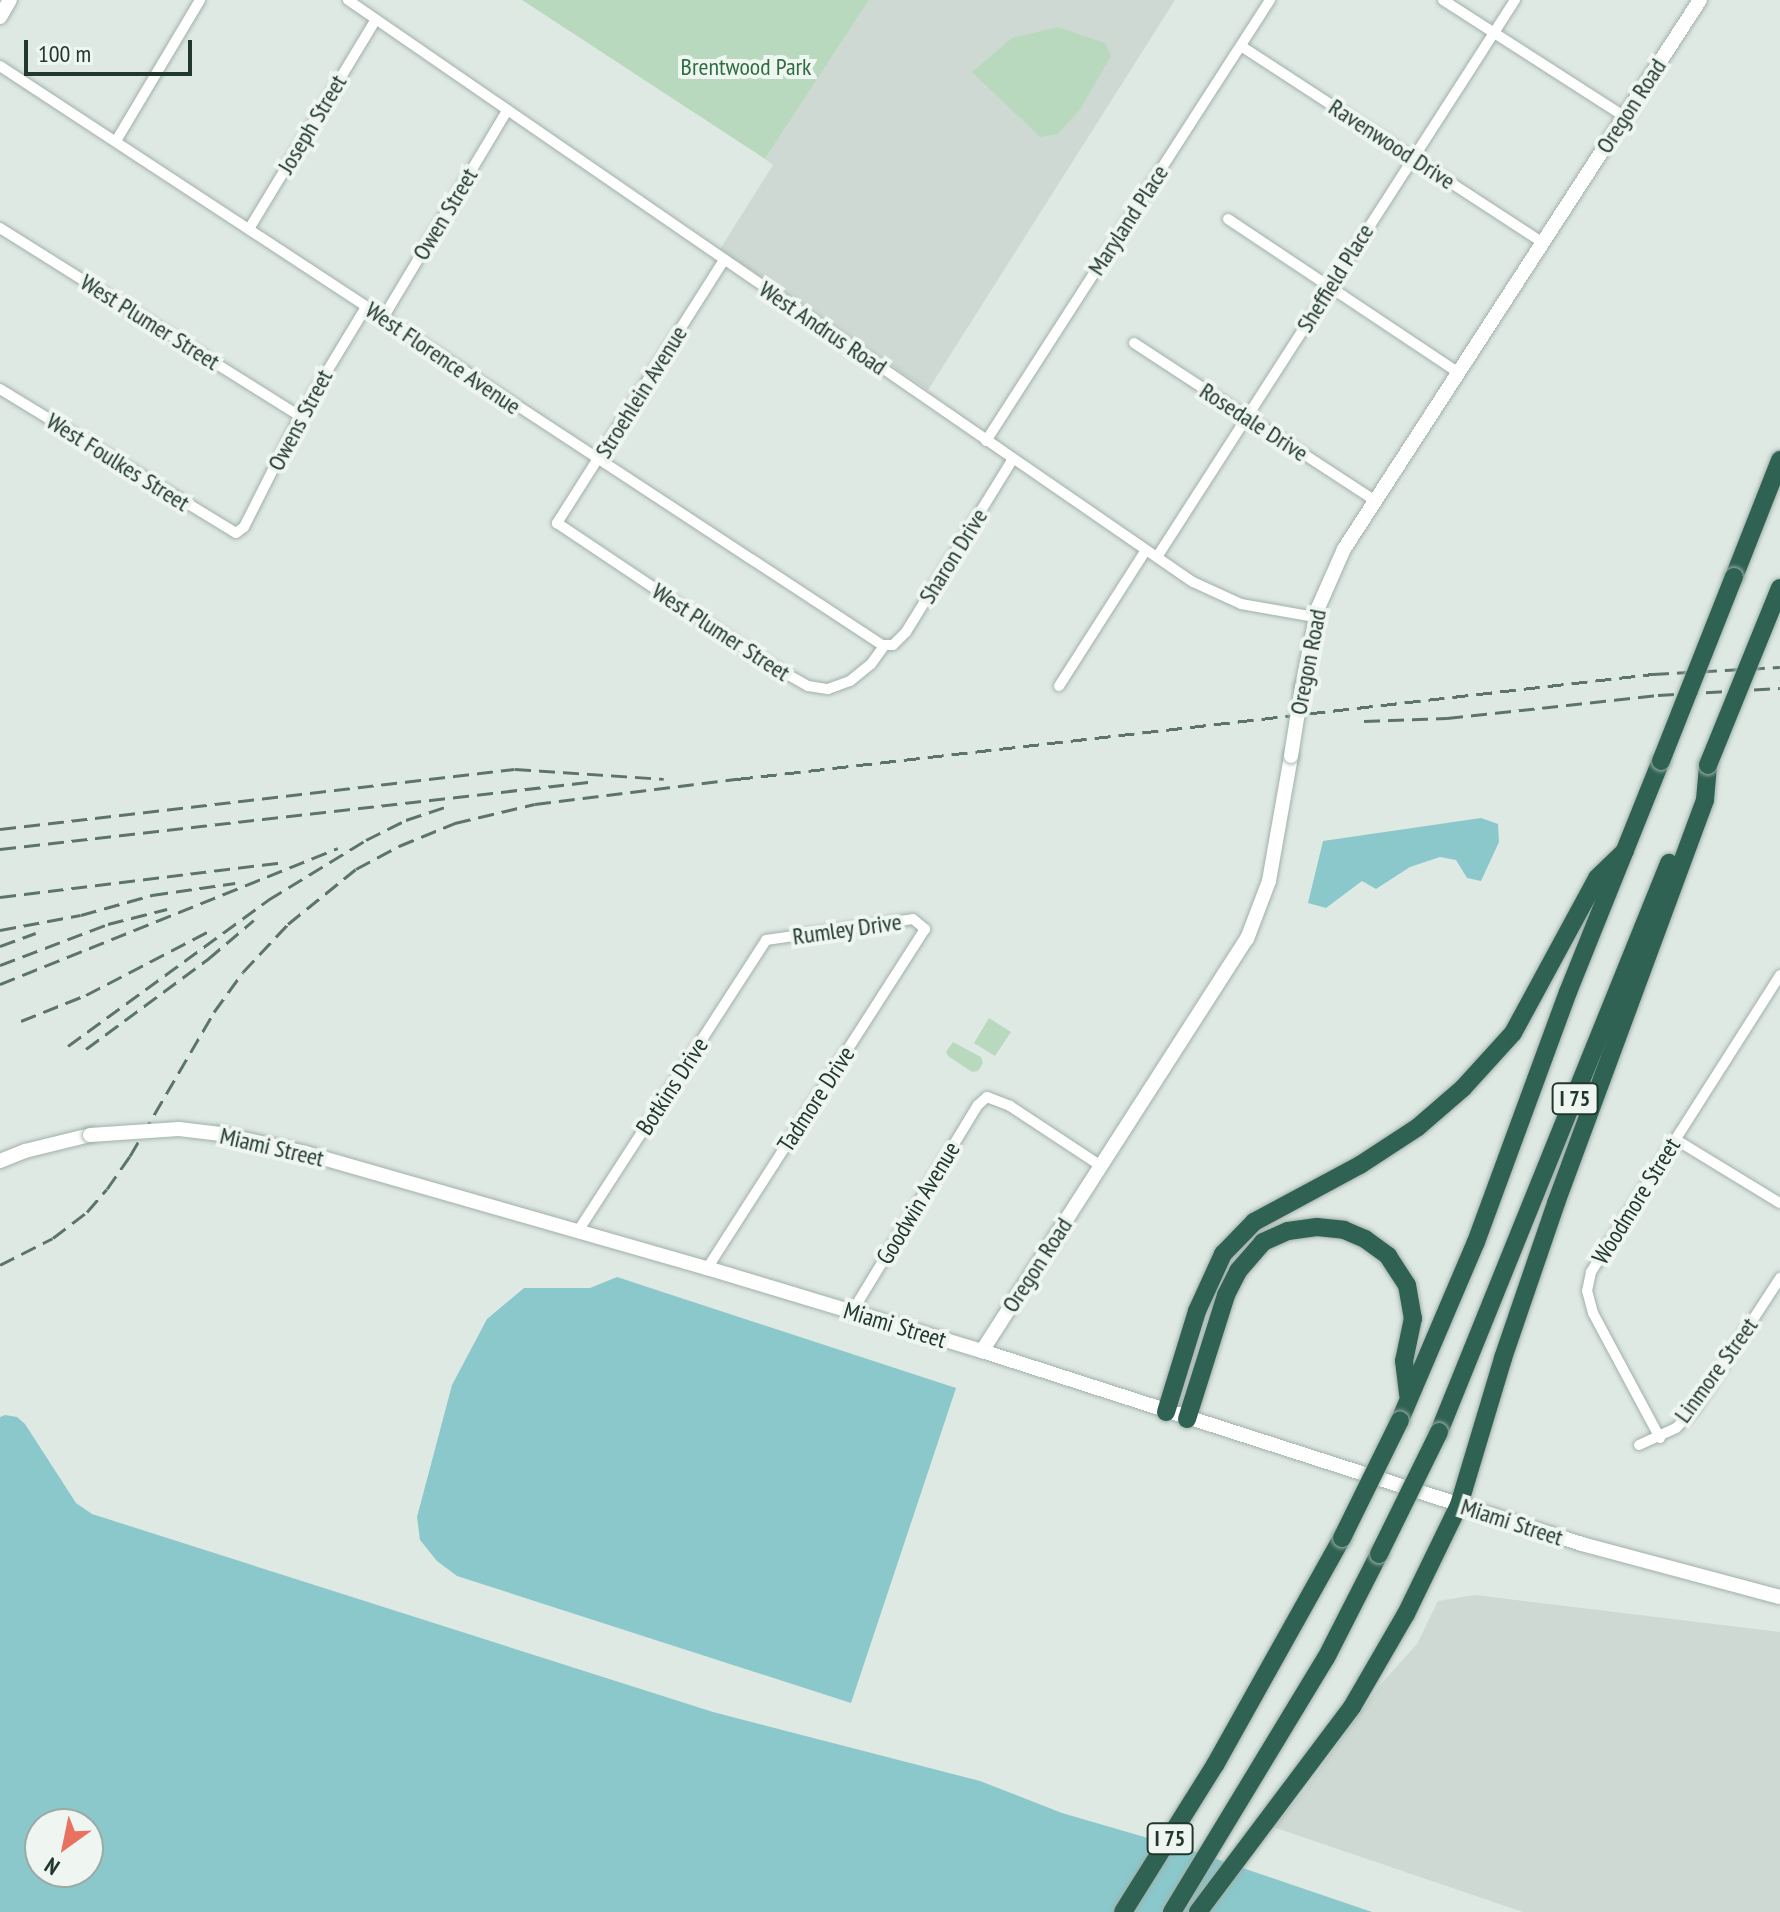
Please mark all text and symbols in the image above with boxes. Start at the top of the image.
scale bar [28,24,196,74]
text: 100 m [38,38,91,69]
park label: Brentwood Park [681,53,811,81]
street label: Oregon Road [1590,53,1672,159]
street label: Joseph Street [271,69,353,179]
street label: Ravenwood Drive [1324,93,1460,195]
street label: Maryland Place [1082,159,1174,281]
street label: Owen Street [406,163,484,265]
street label: Sheffield Place [1290,218,1380,338]
street label: West Plumer Street [75,268,225,376]
street label: West Andrus Road [753,275,893,381]
street label: West Florence Avenue [360,295,526,421]
street label: Stroehlein Avenue [589,320,693,464]
street label: Owens Street [261,364,339,476]
street label: Rosedale Drive [1195,376,1313,468]
street label: West Foulkes Street [41,407,195,517]
street label: Sharon Drive [913,503,993,609]
street label: West Plumer Street [647,577,795,687]
street label: Oregon Road [1284,607,1332,717]
street label: Rumley Drive [790,907,904,951]
street label: Botkins Drive [630,1032,714,1140]
street label: Tadmore Drive [771,1041,861,1157]
road number: I 75 [1551,1081,1599,1117]
street label: Miami Street [217,1121,327,1173]
street label: Woodmore Street [1586,1132,1686,1270]
street label: Goodwin Avenue [870,1136,966,1270]
street label: Oregon Road [996,1212,1078,1318]
street label: Miami Street [840,1296,950,1354]
street label: Linmore Street [1668,1312,1764,1428]
street label: Miami Street [1457,1492,1567,1552]
north arrow [24,1808,104,1888]
road number: I 75 [1146,1821,1194,1857]
text: N [39,1851,65,1881]

